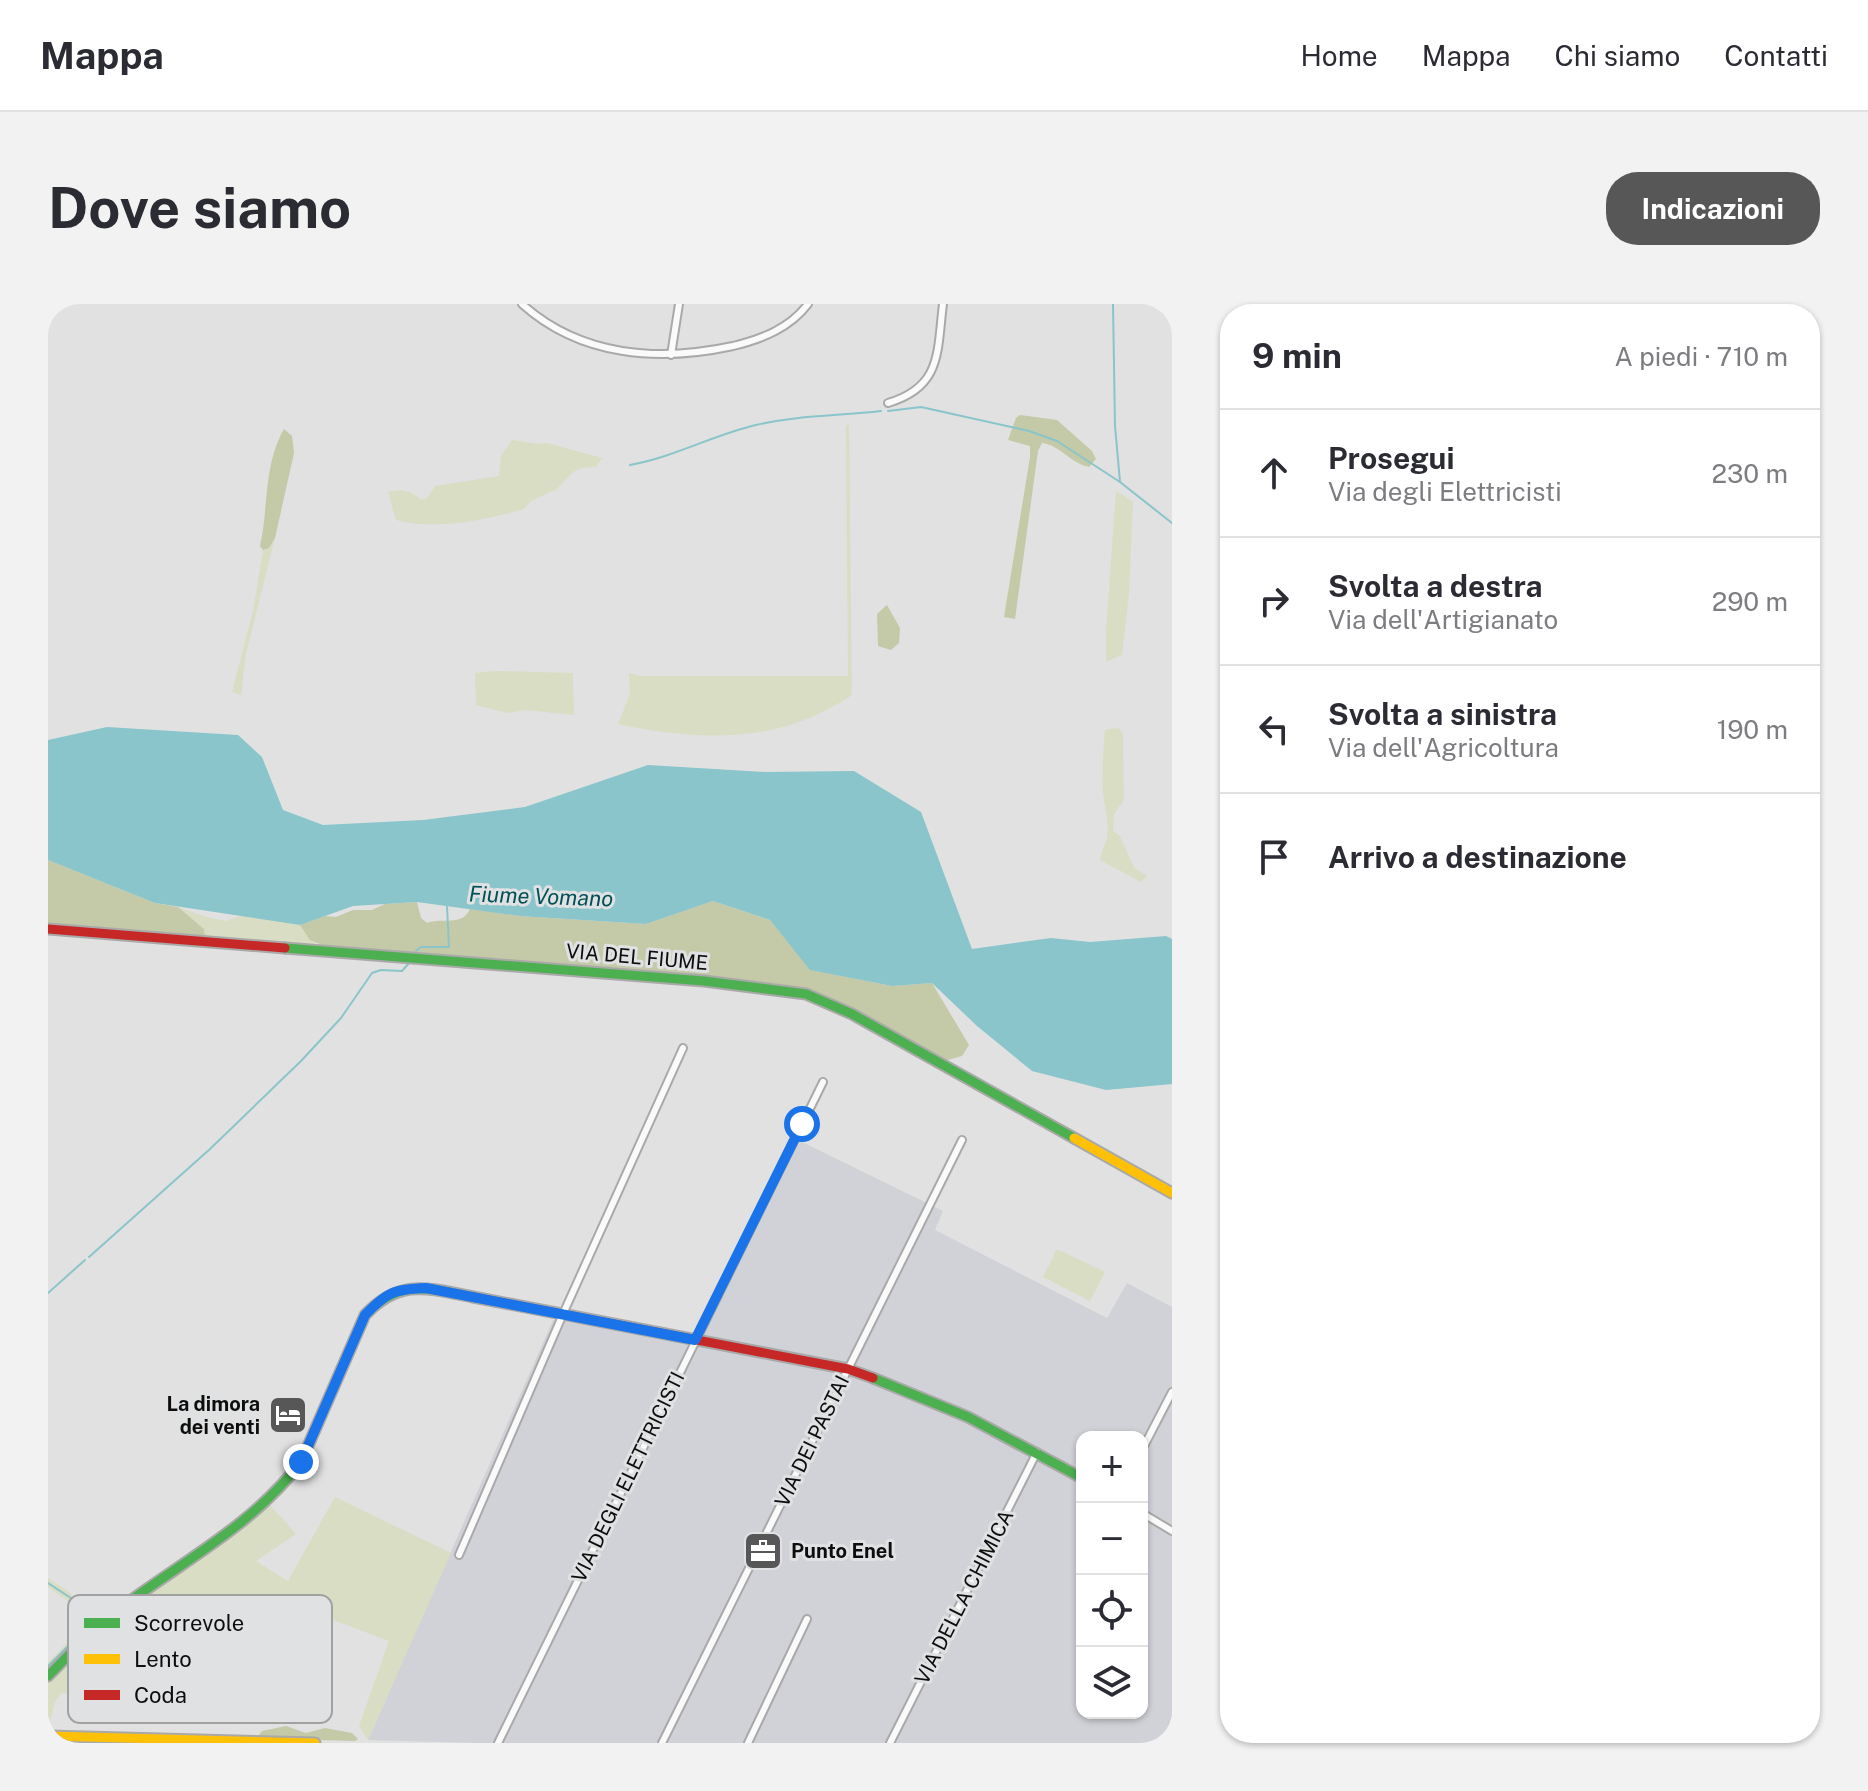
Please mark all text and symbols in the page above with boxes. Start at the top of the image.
text: Mappa [40,33,164,78]
text: Home [1301,39,1378,72]
text: Mappa [1422,39,1511,72]
text: Chi siamo [1555,39,1680,72]
text: Contatti [1724,39,1828,72]
button: Indicazioni [1606,172,1820,245]
text: Dove siamo [48,175,351,241]
text: 9 min [1252,336,1342,376]
text: A piedi · 710 m [1615,341,1788,372]
text: Prosegui [1328,440,1455,476]
icon: ahead [1252,451,1296,495]
text: 230 m [1712,458,1788,489]
text: Via degli Elettricisti [1328,476,1562,507]
text: Svolta a destra [1328,568,1543,604]
icon: right [1252,579,1296,623]
text: 290 m [1712,586,1788,617]
text: Via dell'Artigianato [1328,604,1558,635]
text: Svolta a sinistra [1328,696,1557,732]
icon: left [1252,707,1296,751]
text: 190 m [1717,714,1788,745]
text: Via dell'Agricoltura [1328,732,1559,763]
icon: arrive [1252,835,1296,879]
text: Arrivo a destinazione [1328,839,1627,875]
water label: Fiume Vomano [468,880,614,912]
street label: VIA DEL FIUME [565,939,709,975]
route start [784,1106,820,1142]
street label: VIA DEGLI ELETTRICISTI [566,1368,690,1586]
street label: VIA DEI PASTAI [770,1371,854,1511]
place label: La dimora dei venti [166,1392,260,1439]
hotel icon: La dimora dei venti [267,1394,309,1436]
map controls [1076,1431,1148,1719]
button: + [1076,1431,1148,1503]
route end [283,1444,319,1480]
button: − [1076,1503,1148,1575]
street label: VIA DELLA CHIMICA [910,1506,1018,1688]
office icon: Punto Enel [742,1530,784,1572]
place label: Punto Enel [791,1539,894,1563]
button: locate [1076,1575,1148,1647]
legend [68,1595,332,1723]
text: Scorrevole [134,1610,244,1636]
text: Lento [134,1646,192,1672]
button: layers [1076,1647,1148,1719]
text: Coda [134,1682,187,1708]

